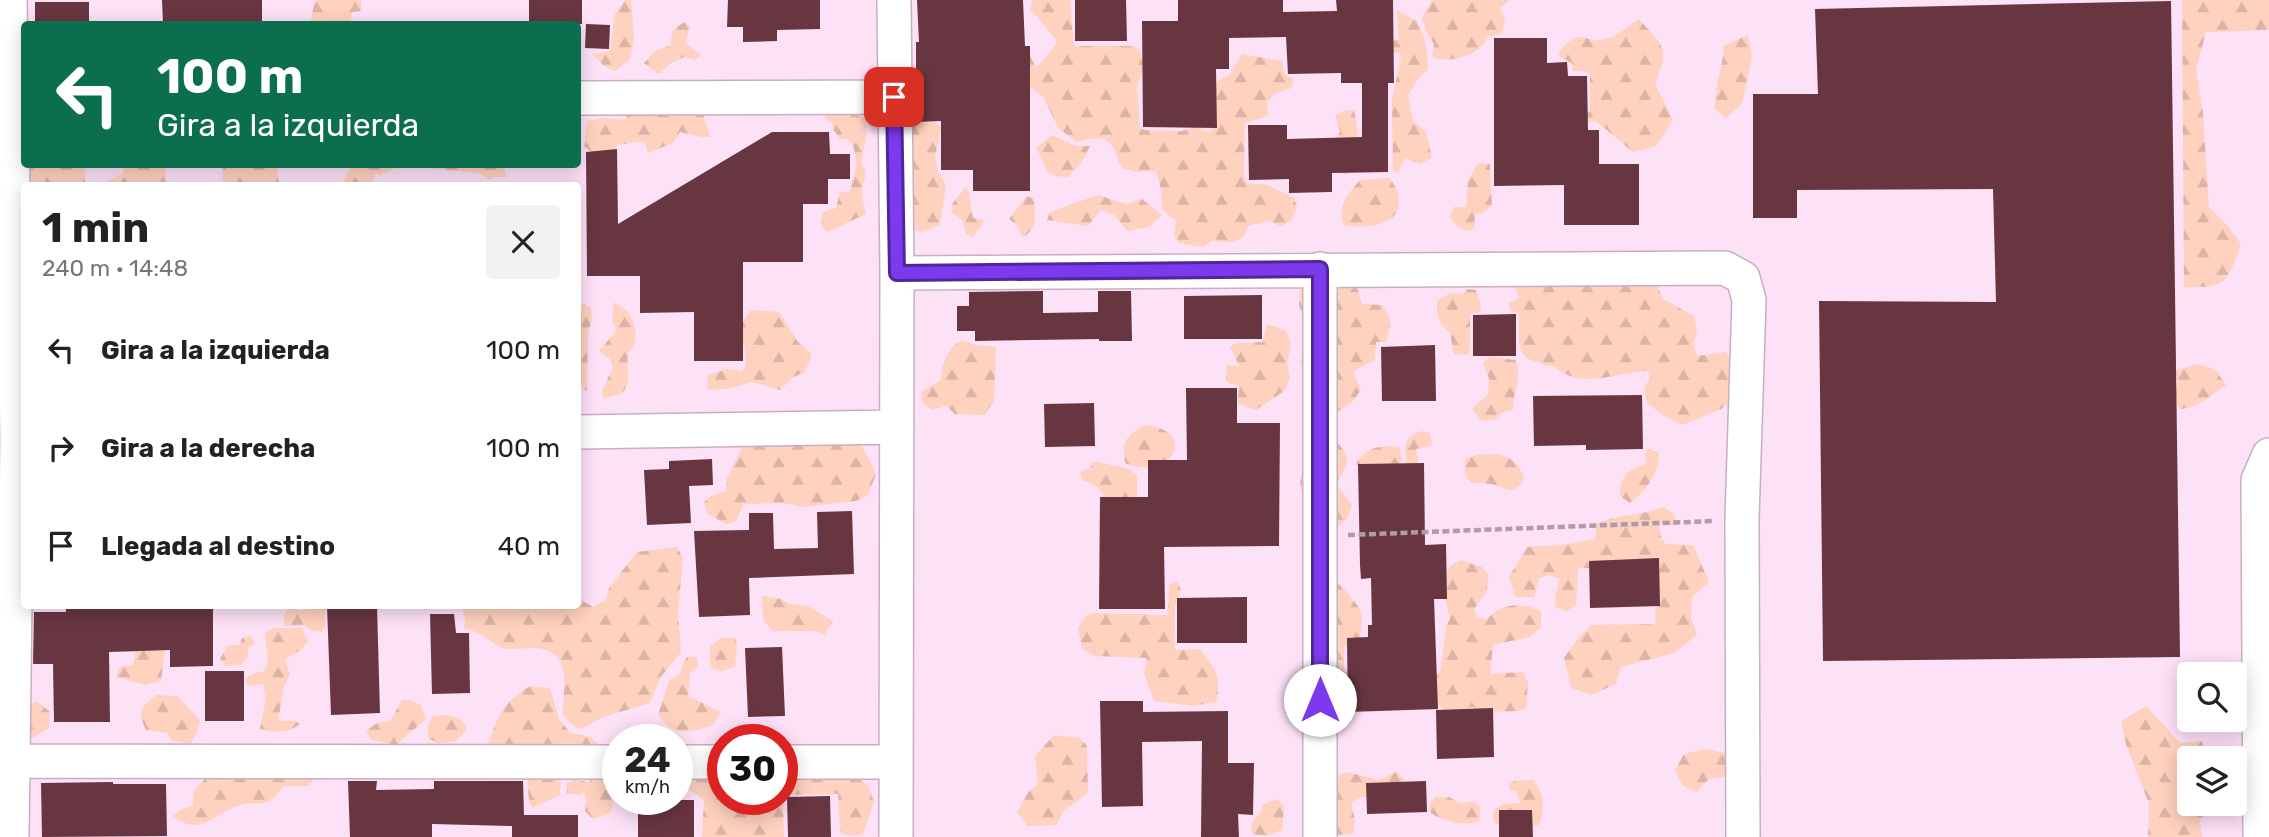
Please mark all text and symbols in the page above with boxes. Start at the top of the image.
text: 100 m [157,47,303,105]
icon: left [42,49,133,140]
pin [864,67,924,127]
icon: arrive [875,78,913,116]
text: Gira a la izquierda [157,106,419,144]
text: 1 min [42,203,149,253]
button: close [486,205,560,279]
text: 240 m · 14:48 [42,254,188,282]
icon: left [42,331,80,369]
text: Gira a la izquierda [101,335,330,366]
text: 100 m [486,335,560,366]
icon: right [42,429,80,467]
text: Gira a la derecha [101,433,315,464]
text: 100 m [486,433,560,464]
icon: arrive [42,527,80,565]
text: Llegada al destino [101,531,335,562]
text: 40 m [498,531,560,562]
map controls [2177,662,2247,816]
button: search [2177,662,2247,732]
position arrow [1283,663,1357,737]
speed limit sign: 30 [707,724,798,815]
text: 24 [624,739,671,781]
button: layers [2177,746,2247,816]
text: km/h [625,776,670,798]

